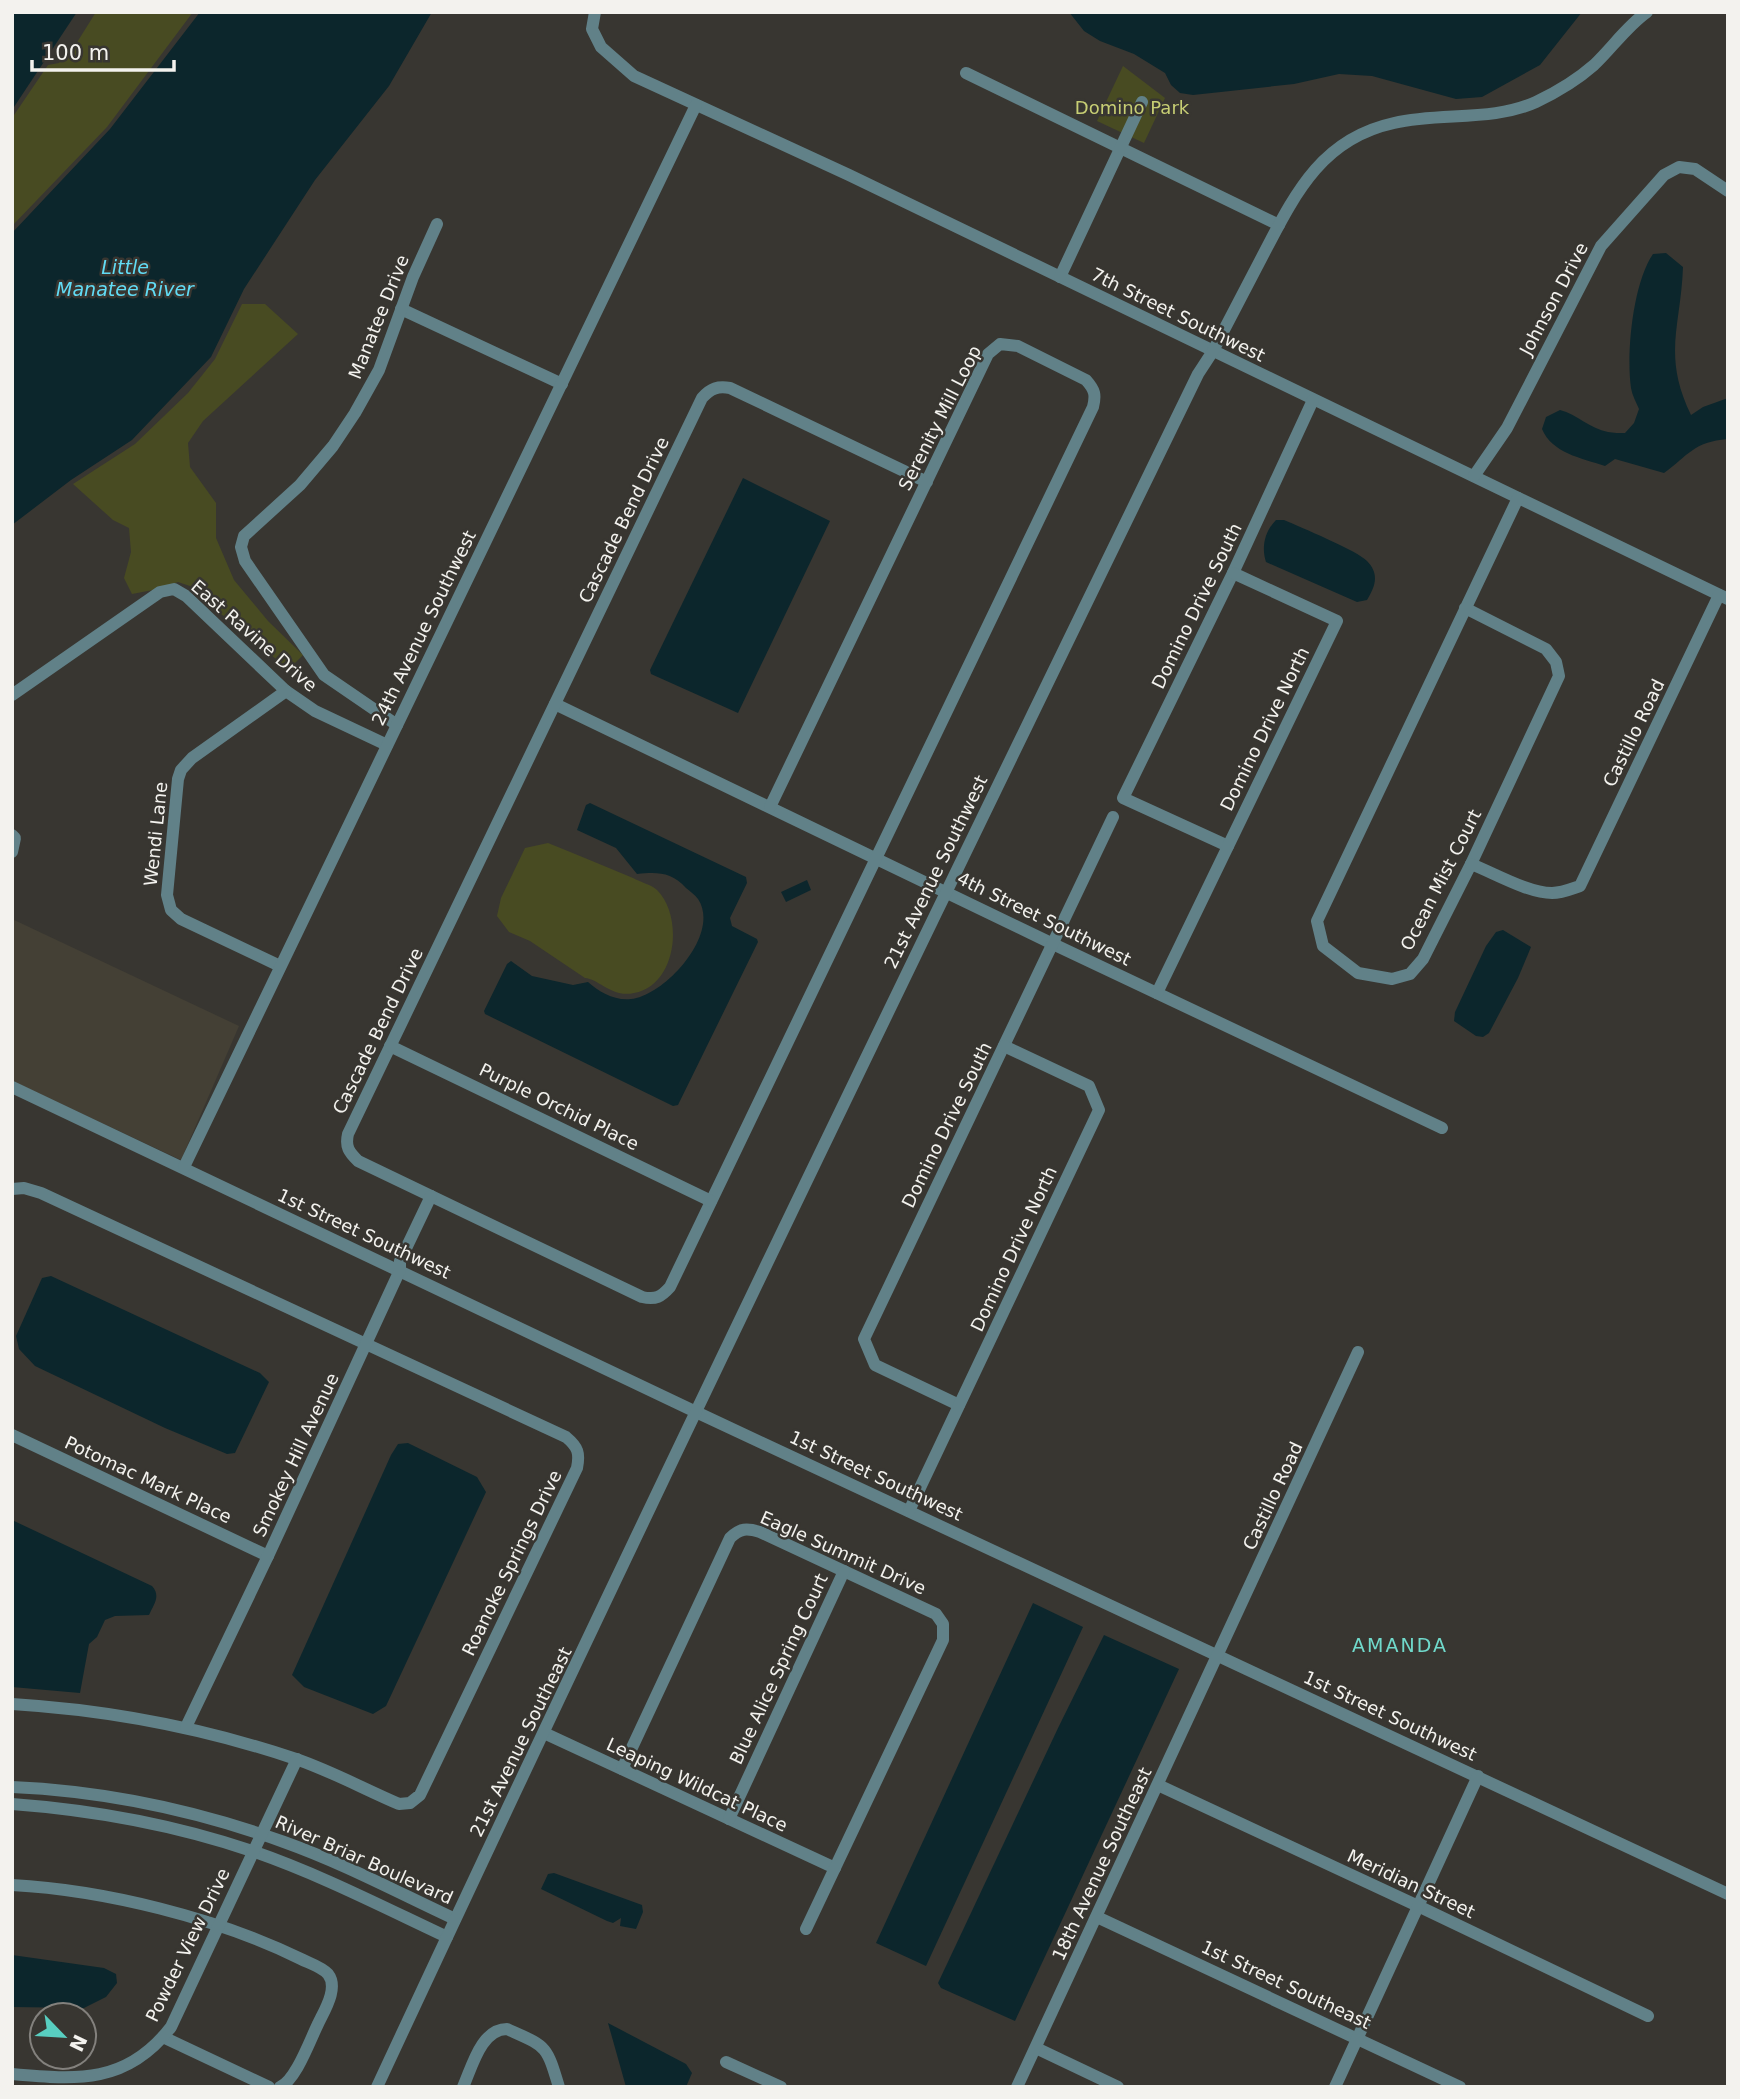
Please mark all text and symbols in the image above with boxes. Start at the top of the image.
scale bar [32,28,173,72]
text: 100 m [42,41,109,65]
park label: Domino Park [1075,97,1190,118]
street label: Johnson Drive [1515,239,1592,360]
street label: Manatee Drive [344,252,413,382]
water label: Little Manatee River [56,256,195,300]
street label: 7th Street Southwest [1088,263,1268,366]
street label: Serenity Mill Loop [894,342,985,494]
street label: Cascade Bend Drive [574,433,673,606]
street label: Domino Drive South [1147,520,1246,692]
street label: 24th Avenue Southwest [367,527,480,729]
street label: East Ravine Drive [187,575,321,696]
street label: Domino Drive North [1216,643,1313,814]
street label: Castillo Road [1598,676,1669,790]
street label: 21st Avenue Southwest [880,772,991,972]
street label: Wendi Lane [140,781,171,887]
street label: Ocean Mist Court [1396,806,1485,954]
street label: 4th Street Southwest [954,867,1134,970]
street label: Cascade Bend Drive [328,944,427,1117]
street label: Domino Drive South [897,1039,996,1211]
street label: Purple Orchid Place [476,1059,642,1154]
street label: Domino Drive North [966,1163,1061,1335]
street label: 1st Street Southwest [274,1184,454,1283]
street label: Smokey Hill Avenue [248,1370,343,1540]
street label: 1st Street Southwest [786,1426,966,1525]
street label: Potomac Mark Place [62,1432,235,1527]
street label: Castillo Road [1238,1438,1307,1553]
street label: Roanoke Springs Drive [457,1467,566,1659]
street label: Eagle Summit Drive [757,1506,929,1599]
street label: Blue Alice Spring Court [725,1570,832,1767]
district label: AMANDA [1352,1634,1448,1656]
street label: 21st Avenue Southeast [465,1643,576,1840]
street label: 1st Street Southwest [1300,1666,1480,1765]
street label: Leaping Wildcat Place [603,1733,791,1836]
street label: 18th Avenue Southeast [1048,1764,1156,1964]
street label: River Briar Boulevard [272,1811,456,1908]
street label: Meridian Street [1344,1845,1478,1922]
street label: Powder View Drive [141,1865,234,2025]
street label: 1st Street Southeast [1198,1936,1374,2033]
north arrow [28,2001,98,2071]
text: N [65,2031,92,2055]

